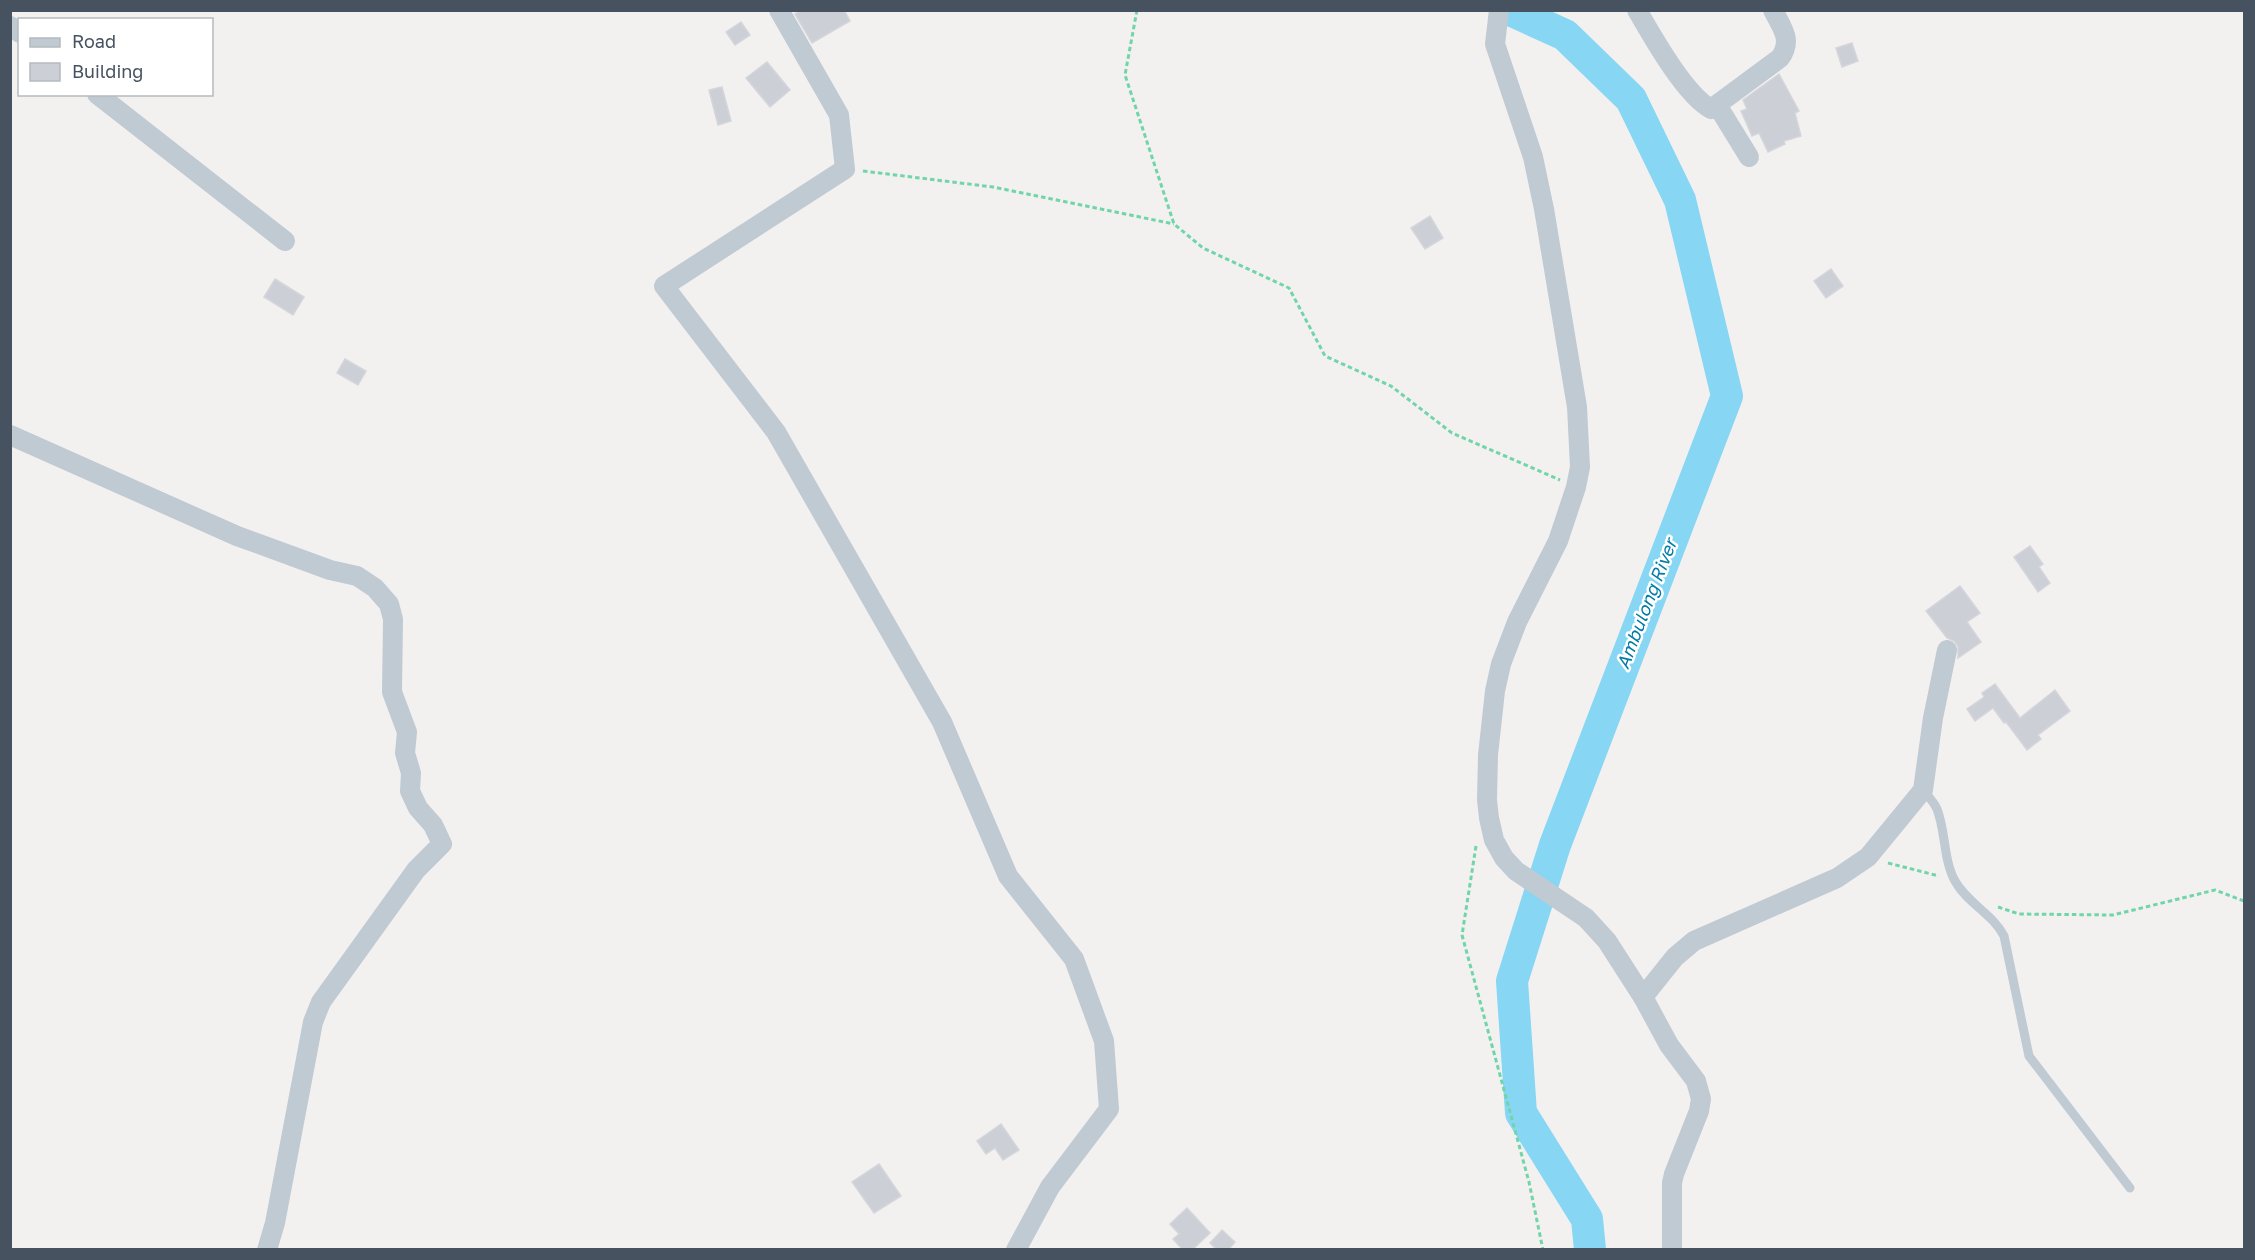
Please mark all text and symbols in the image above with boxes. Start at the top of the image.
legend [18,18,213,96]
text: Road [72,30,116,52]
text: Building [72,60,143,82]
water label: Ambulong River [1611,533,1682,672]

